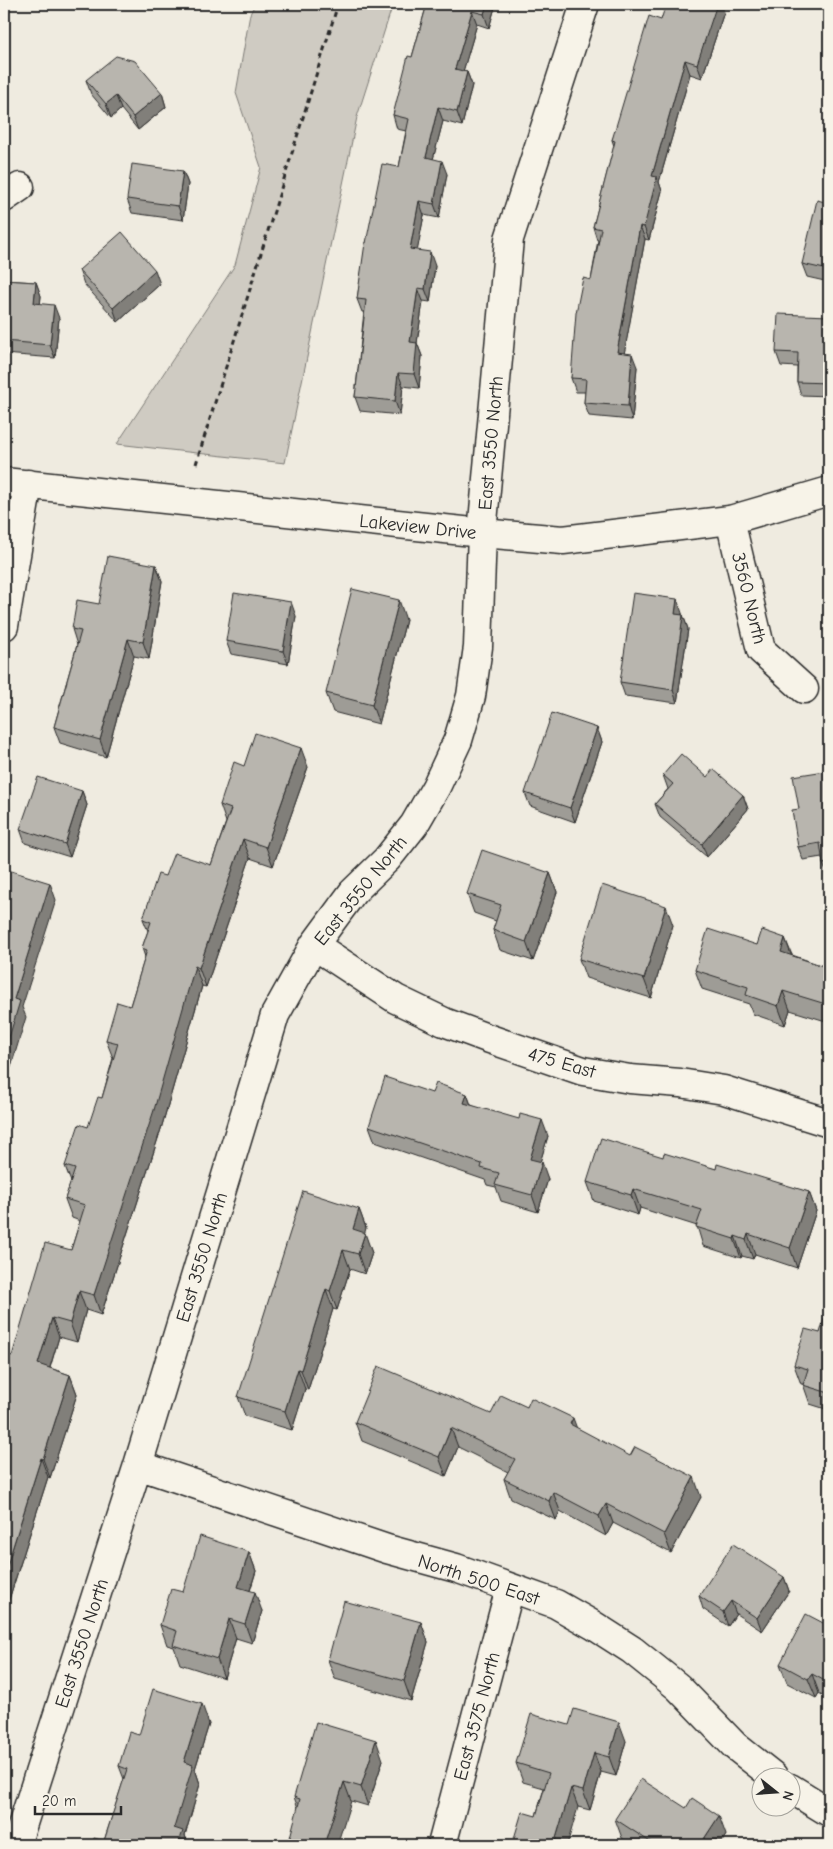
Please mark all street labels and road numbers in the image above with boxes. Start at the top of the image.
street label: East 3550 North [474,375,508,511]
street label: Lakeview Drive [358,510,478,544]
street label: 3560 North [727,550,771,646]
street label: East 3550 North [310,831,412,950]
street label: 475 East [525,1043,599,1083]
street label: East 3550 North [172,1190,232,1325]
street label: North 500 East [415,1550,543,1610]
street label: East 3550 North [51,1576,113,1711]
street label: East 3575 North [449,1650,505,1783]

